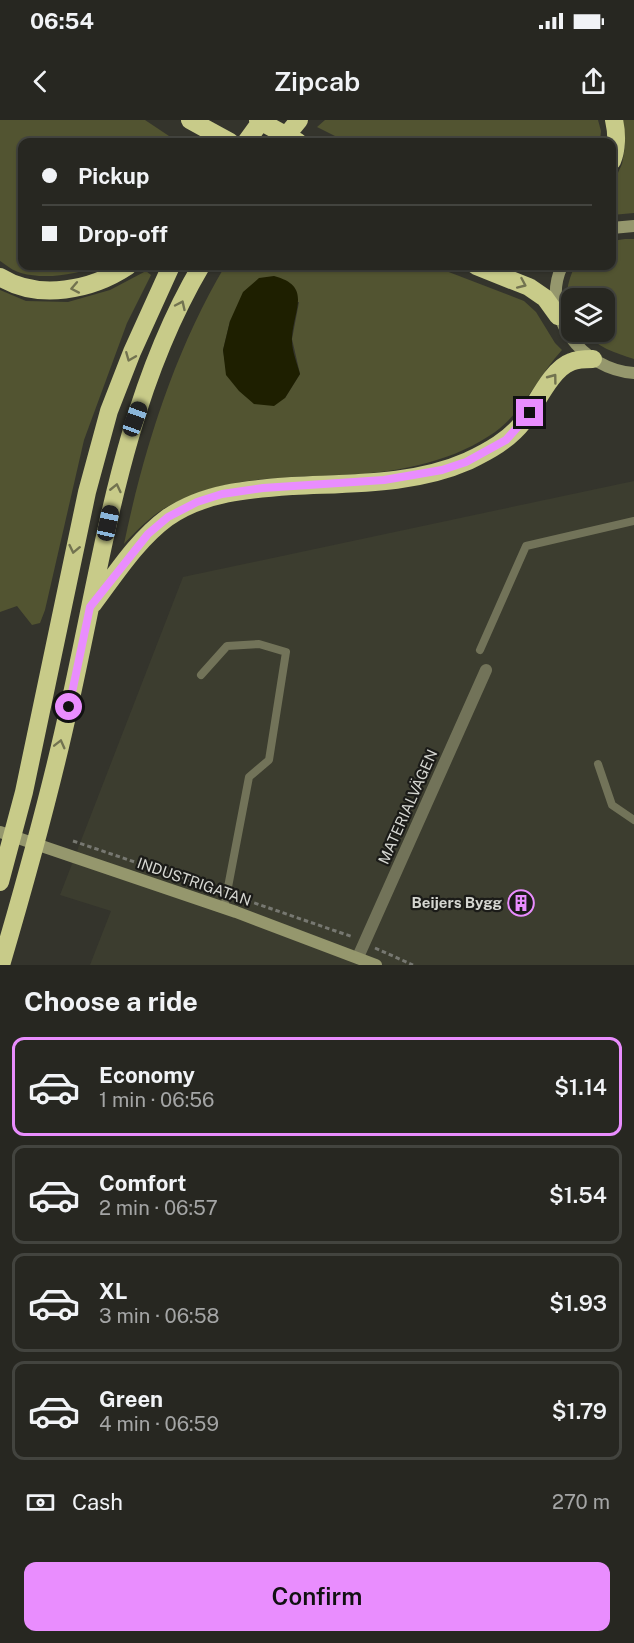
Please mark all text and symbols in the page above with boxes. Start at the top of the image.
text: 06:54 [30,8,94,34]
icon: back [24,65,57,98]
text: Zipcab [274,65,360,97]
icon: share [577,65,610,98]
text: Pickup [78,163,149,189]
text: Drop-off [78,221,168,247]
one-way arrow [516,277,527,289]
one-way arrow [70,281,80,294]
map controls [561,288,615,342]
button: layers [561,288,615,342]
one-way arrow [174,301,186,312]
one-way arrow [125,351,137,362]
one-way arrow [545,374,556,385]
car [120,399,150,439]
route end [516,399,543,426]
one-way arrow [108,484,121,494]
car [95,504,121,542]
one-way arrow [68,544,81,554]
route start [55,693,82,720]
one-way arrow [53,739,66,749]
street label: MATERIALVÄGEN [374,746,441,867]
street label: INDUSTRIGATAN [135,854,253,909]
building icon: Beijers Bygg [506,888,536,918]
place label: Beijers Bygg [411,894,503,911]
text: Choose a ride [24,985,198,1017]
icon: car [27,1060,81,1114]
text: Economy [99,1062,195,1088]
text: $1.14 [554,1074,607,1100]
text: 1 min · 06:56 [99,1088,214,1112]
icon: car [27,1168,81,1222]
text: Comfort [99,1170,186,1196]
text: $1.54 [549,1182,607,1208]
text: 2 min · 06:57 [99,1196,218,1220]
icon: car [27,1276,81,1330]
text: XL [99,1278,127,1304]
text: $1.93 [549,1290,607,1316]
text: 3 min · 06:58 [99,1304,219,1328]
icon: car [27,1384,81,1438]
text: Green [99,1386,163,1412]
text: $1.79 [552,1398,607,1424]
text: 4 min · 06:59 [99,1412,219,1436]
icon: cash [24,1486,57,1519]
text: Cash [72,1489,123,1515]
text: 270 m [552,1490,610,1514]
button: Confirm [24,1562,610,1631]

